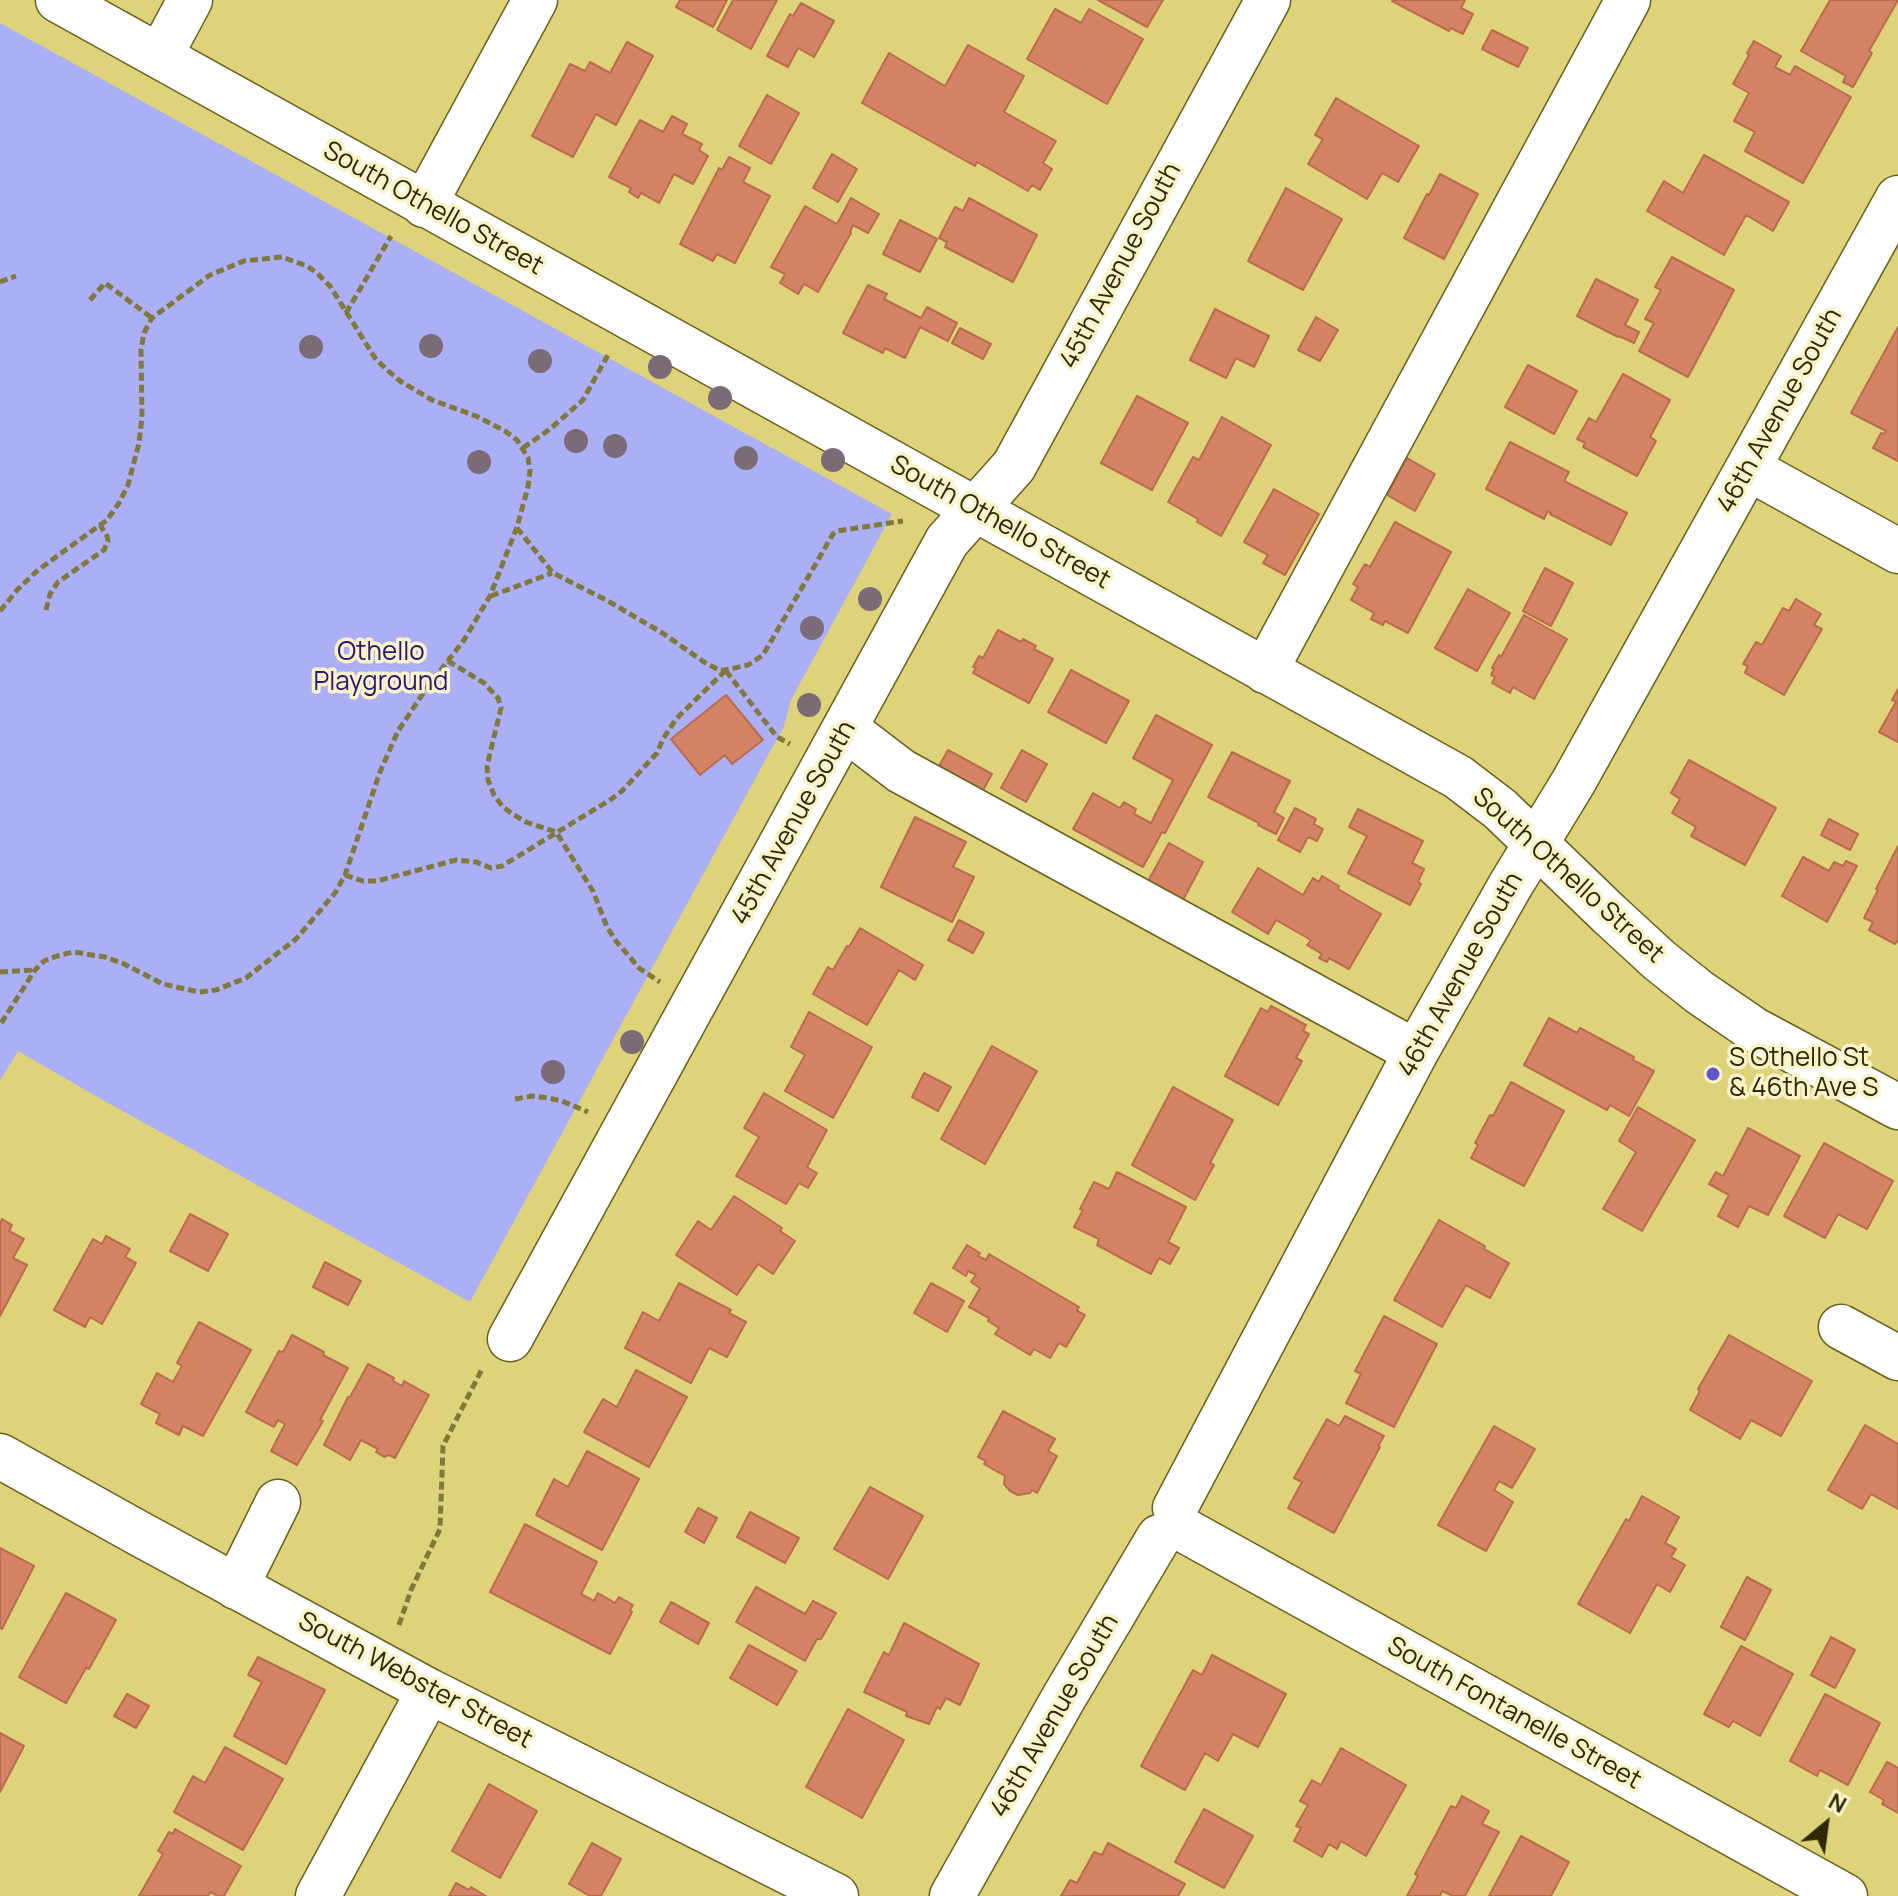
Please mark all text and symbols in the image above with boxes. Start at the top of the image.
street label: South Othello Street [317,136,549,282]
street label: 45th Avenue South [1054,158,1188,374]
street label: 46th Avenue South [1711,303,1849,519]
street label: South Othello Street [884,450,1116,596]
park label: Othello Playground [314,637,448,698]
street label: 45th Avenue South [725,716,863,930]
street label: South Othello Street [1466,782,1670,970]
street label: 46th Avenue South [1392,867,1530,1083]
place label: S Othello St & 46th Ave S [1729,1043,1878,1104]
marker: S Othello St & 46th Ave S [1704,1065,1722,1083]
street label: South Webster Street [293,1606,537,1756]
street label: 46th Avenue South [984,1609,1126,1823]
street label: South Fontanelle Street [1381,1631,1647,1797]
north arrow [1786,1784,1866,1864]
text: N [1823,1786,1852,1820]

